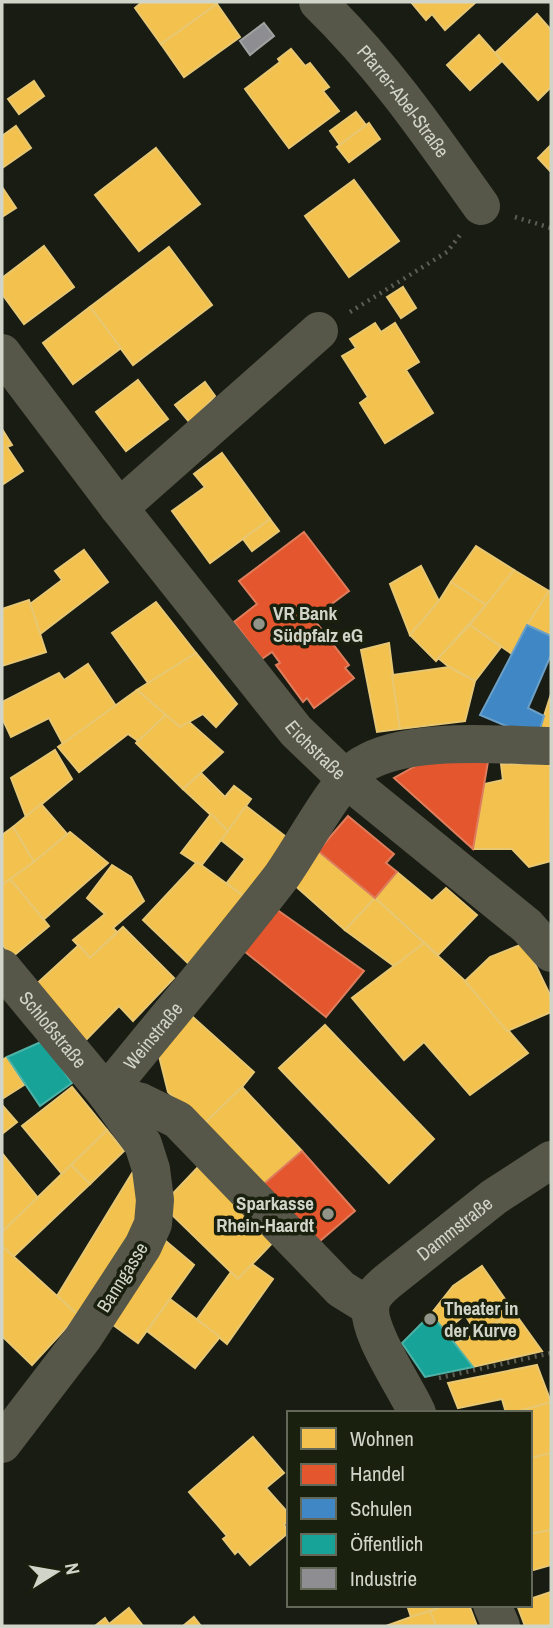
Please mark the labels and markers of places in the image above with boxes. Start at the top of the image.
place label: VR Bank Südpfalz eG [273,600,363,648]
marker: VR Bank Südpfalz eG [251,616,267,632]
place label: Sparkasse Rhein-Haardt [216,1190,314,1238]
marker: Sparkasse Rhein-Haardt [320,1206,336,1222]
place label: Theater in der Kurve [444,1295,518,1343]
marker: Theater in der Kurve [422,1311,438,1327]

